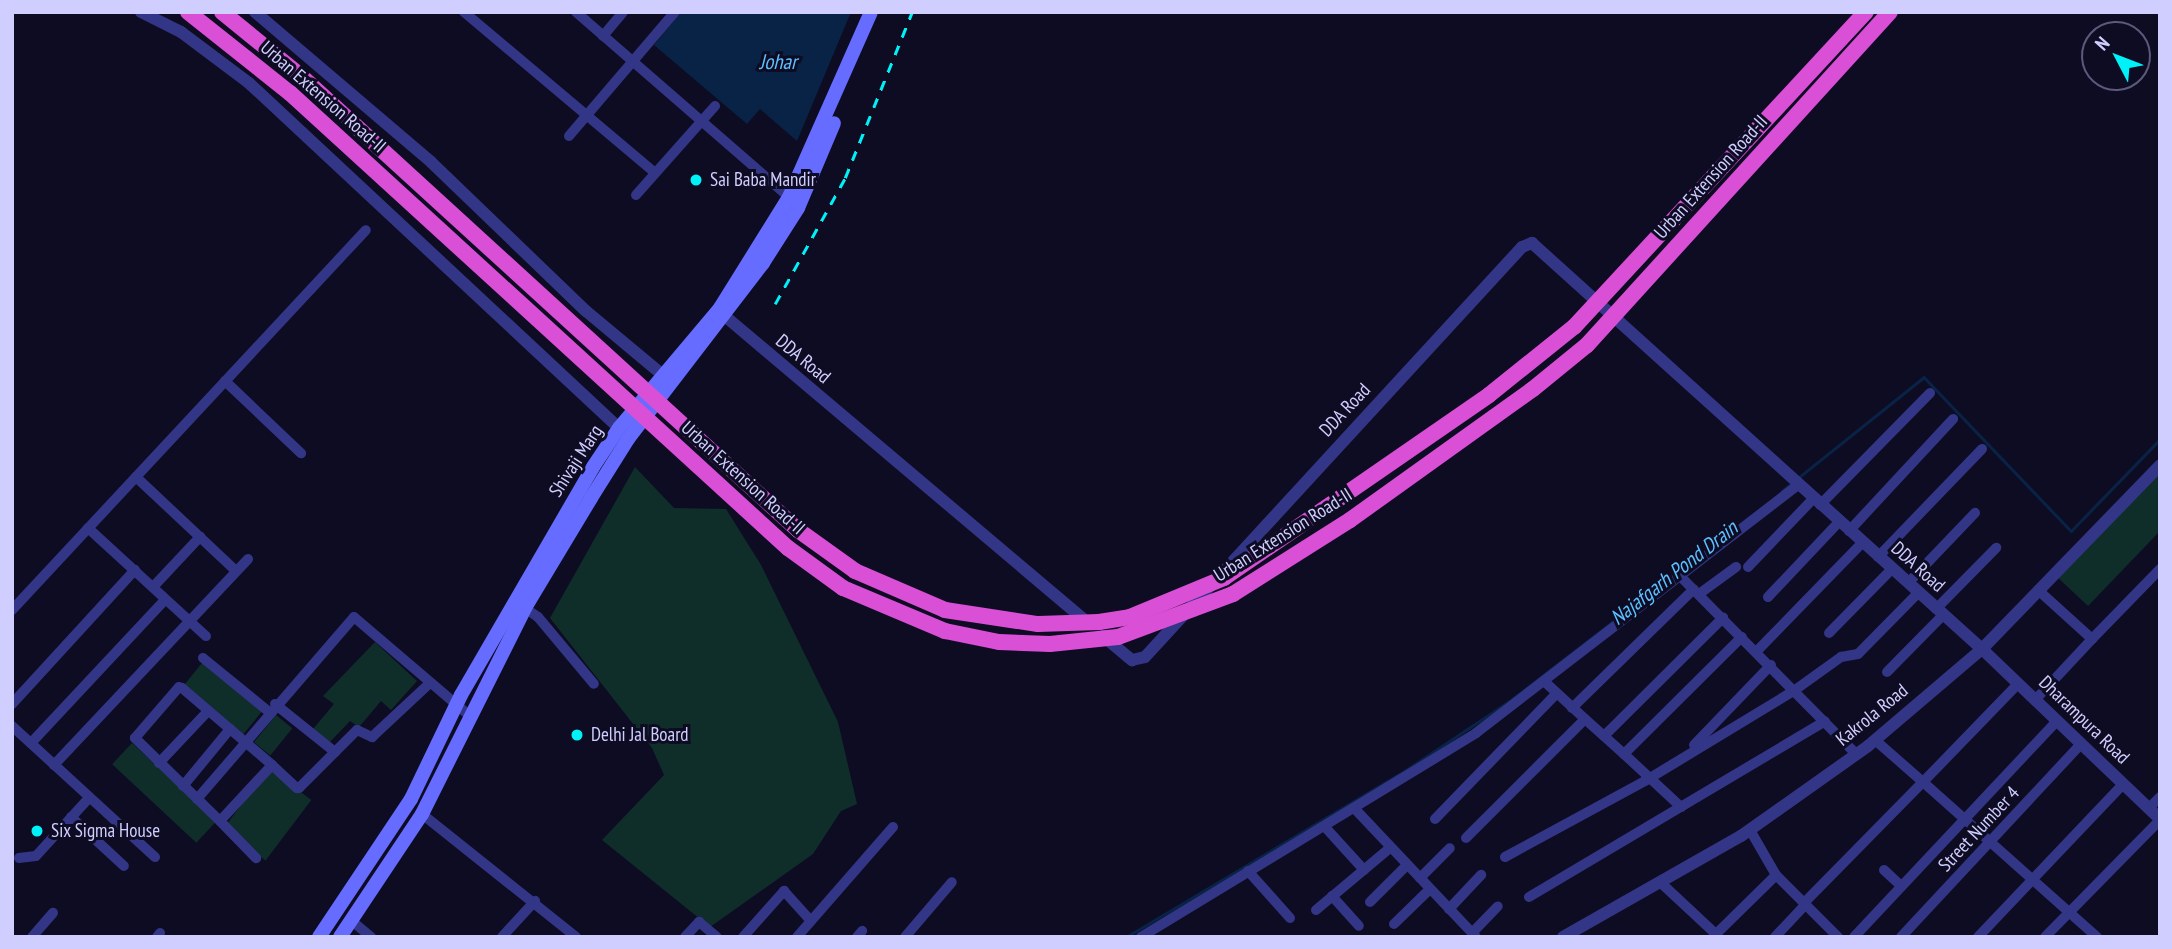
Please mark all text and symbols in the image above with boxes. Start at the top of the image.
north arrow [2081,21,2151,91]
text: N [2090,31,2114,55]
street label: Urban Extension Road-II [256,36,390,158]
water label: Johar [759,49,797,75]
street label: Urban Extension Road-II [1650,110,1772,244]
place label: Sai Baba Mandir [710,169,816,191]
marker: Sai Baba Mandir [688,172,704,188]
street label: DDA Road [771,329,835,389]
street label: DDA Road [1315,378,1375,442]
street label: Urban Extension Road-II [676,417,810,539]
street label: Shivaji Marg [544,421,608,501]
street label: Urban Extension Road-II [1210,483,1356,587]
water label: Najafgarh Pond Drain [1605,516,1743,630]
street label: DDA Road [1886,537,1950,597]
street label: Dharampura Road [2034,671,2134,769]
street label: Kakrola Road [1831,679,1913,751]
place label: Delhi Jal Board [591,724,689,746]
marker: Delhi Jal Board [569,727,585,743]
street label: Street Number 4 [1934,782,2024,876]
place label: Six Sigma House [51,820,160,842]
marker: Six Sigma House [29,823,45,839]

